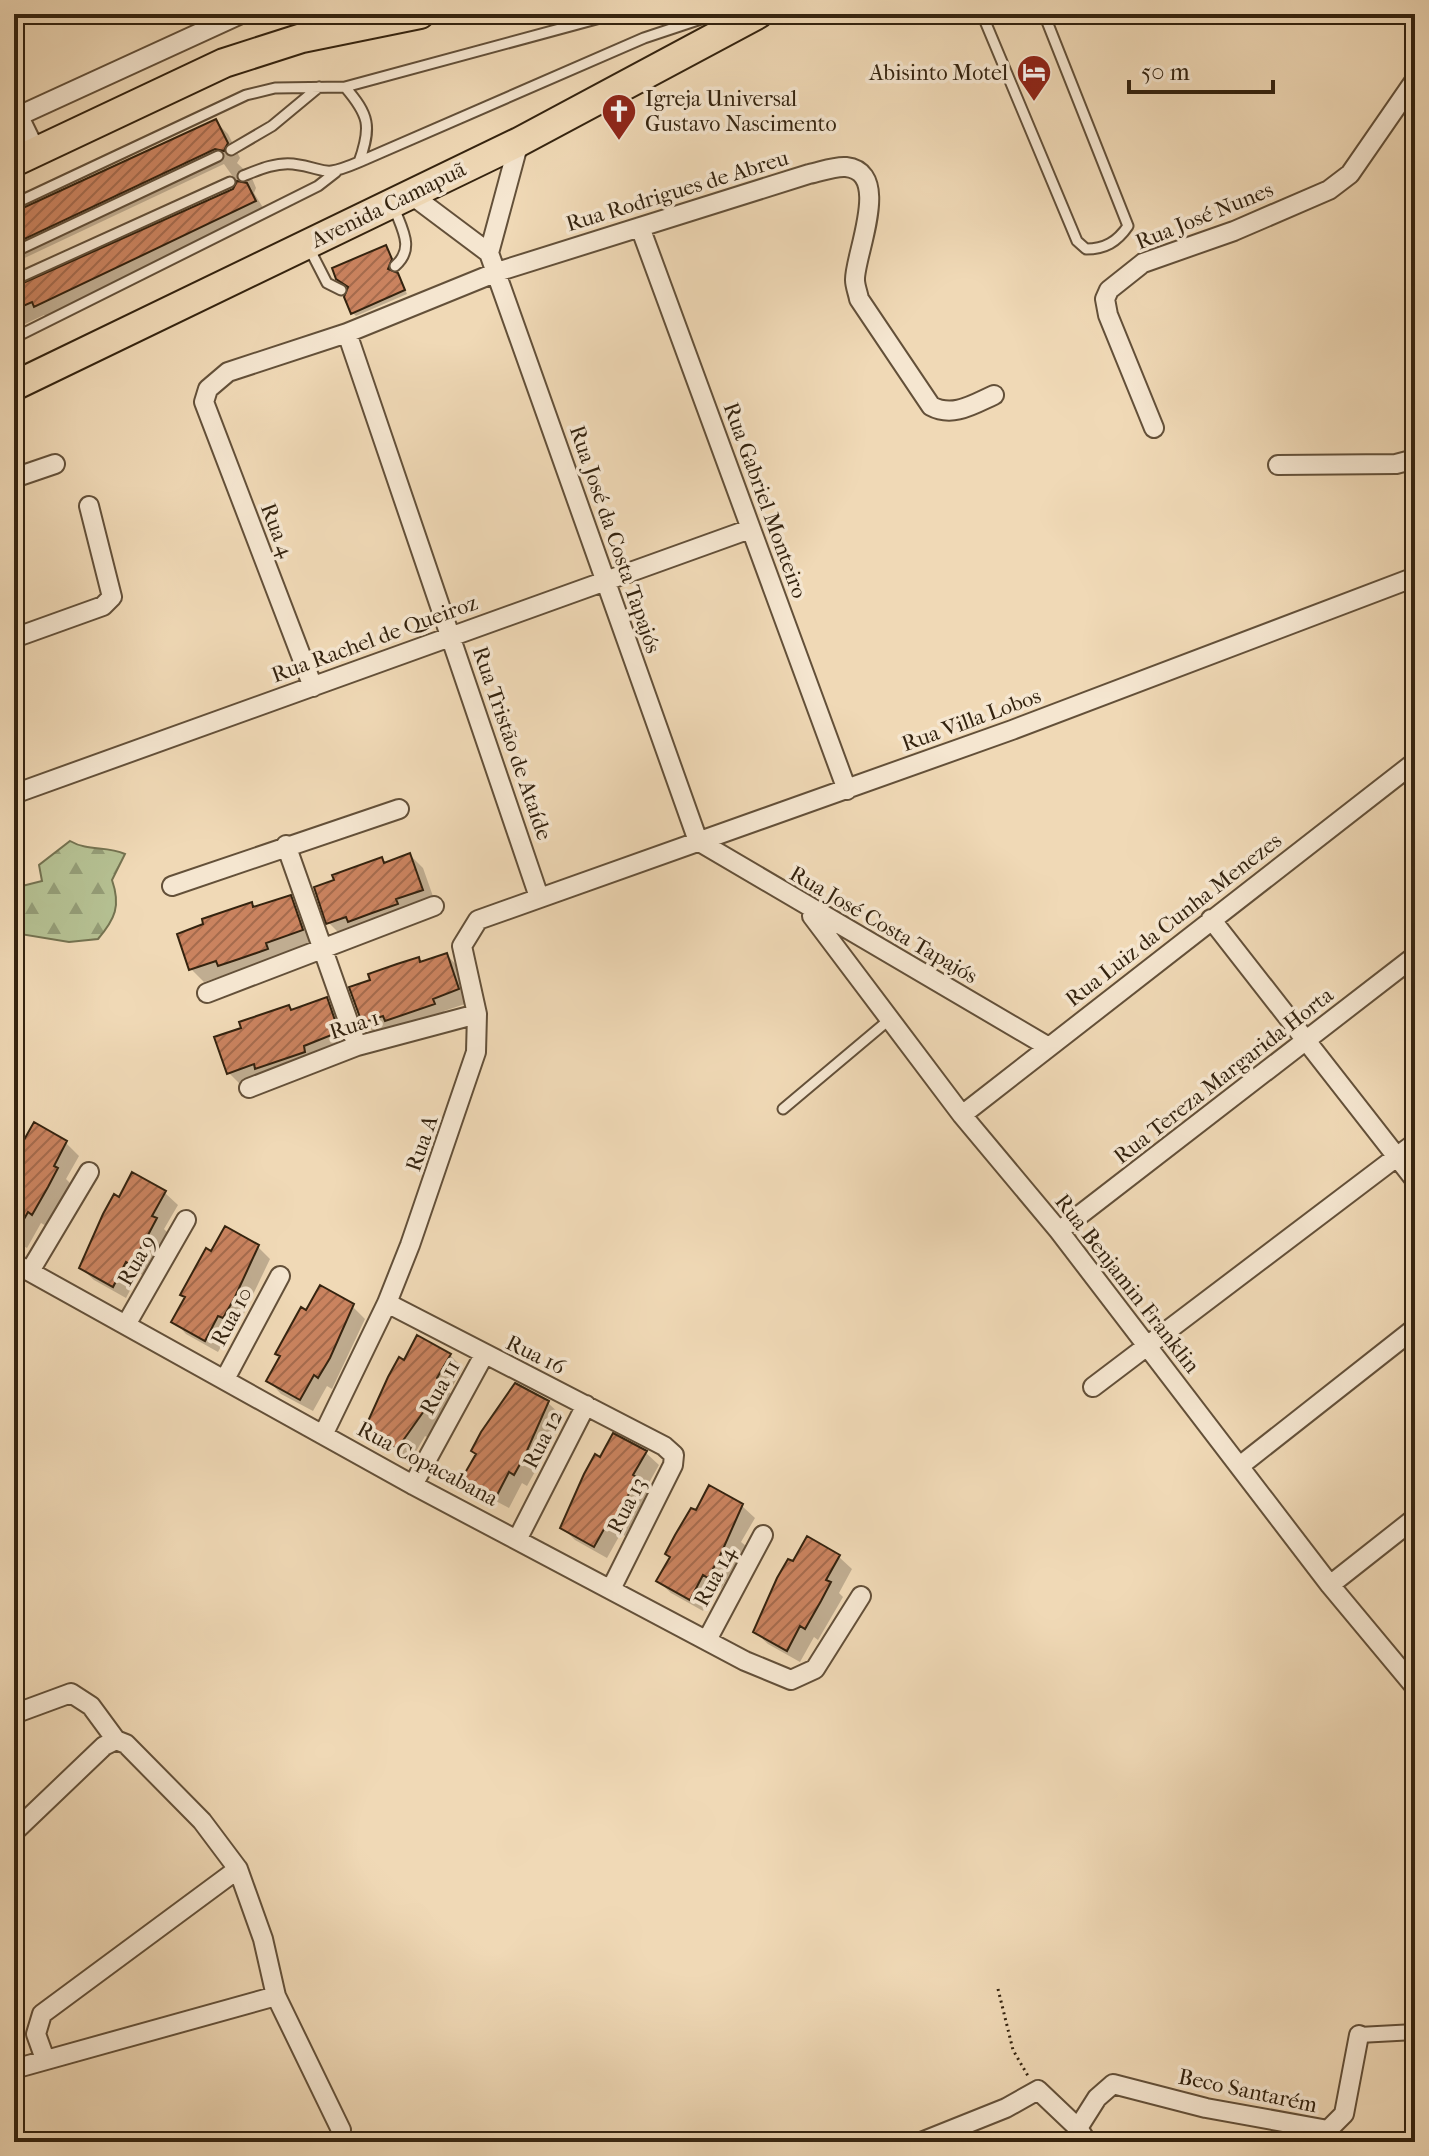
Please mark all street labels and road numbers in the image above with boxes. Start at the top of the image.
street label: Rua Rodrigues de Abreu [563,145,792,237]
street label: Avenida Camapuã [306,156,471,254]
street label: Rua José Nunes [1132,177,1277,255]
street label: Rua Gabriel Monteiro [718,399,813,602]
street label: Rua José da Costa Tapajós [564,422,666,657]
street label: Rua 4 [255,500,300,562]
street label: Rua Rachel de Queiroz [268,589,481,688]
street label: Rua Tristão de Ataíde [467,643,557,844]
street label: Rua Villa Lobos [898,683,1044,757]
street label: Rua Luiz da Cunha Menezes [1061,827,1287,1012]
street label: Rua José Costa Tapajós [785,860,982,989]
street label: Rua Tereza Margarida Horta [1109,982,1339,1170]
street label: Rua 1 [326,1005,382,1045]
street label: Rua A [400,1111,444,1175]
street label: Rua Benjamin Franklin [1049,1189,1205,1378]
street label: Rua 9 [112,1230,162,1291]
street label: Rua 10 [206,1283,258,1350]
street label: Rua 16 [502,1329,569,1380]
street label: Rua 11 [414,1356,465,1419]
street label: Rua 12 [517,1406,569,1473]
street label: Rua Copacabana [353,1416,503,1512]
street label: Rua 13 [602,1473,652,1538]
street label: Rua 14 [688,1541,742,1611]
street label: Beco Santarém [1176,2064,1320,2119]

